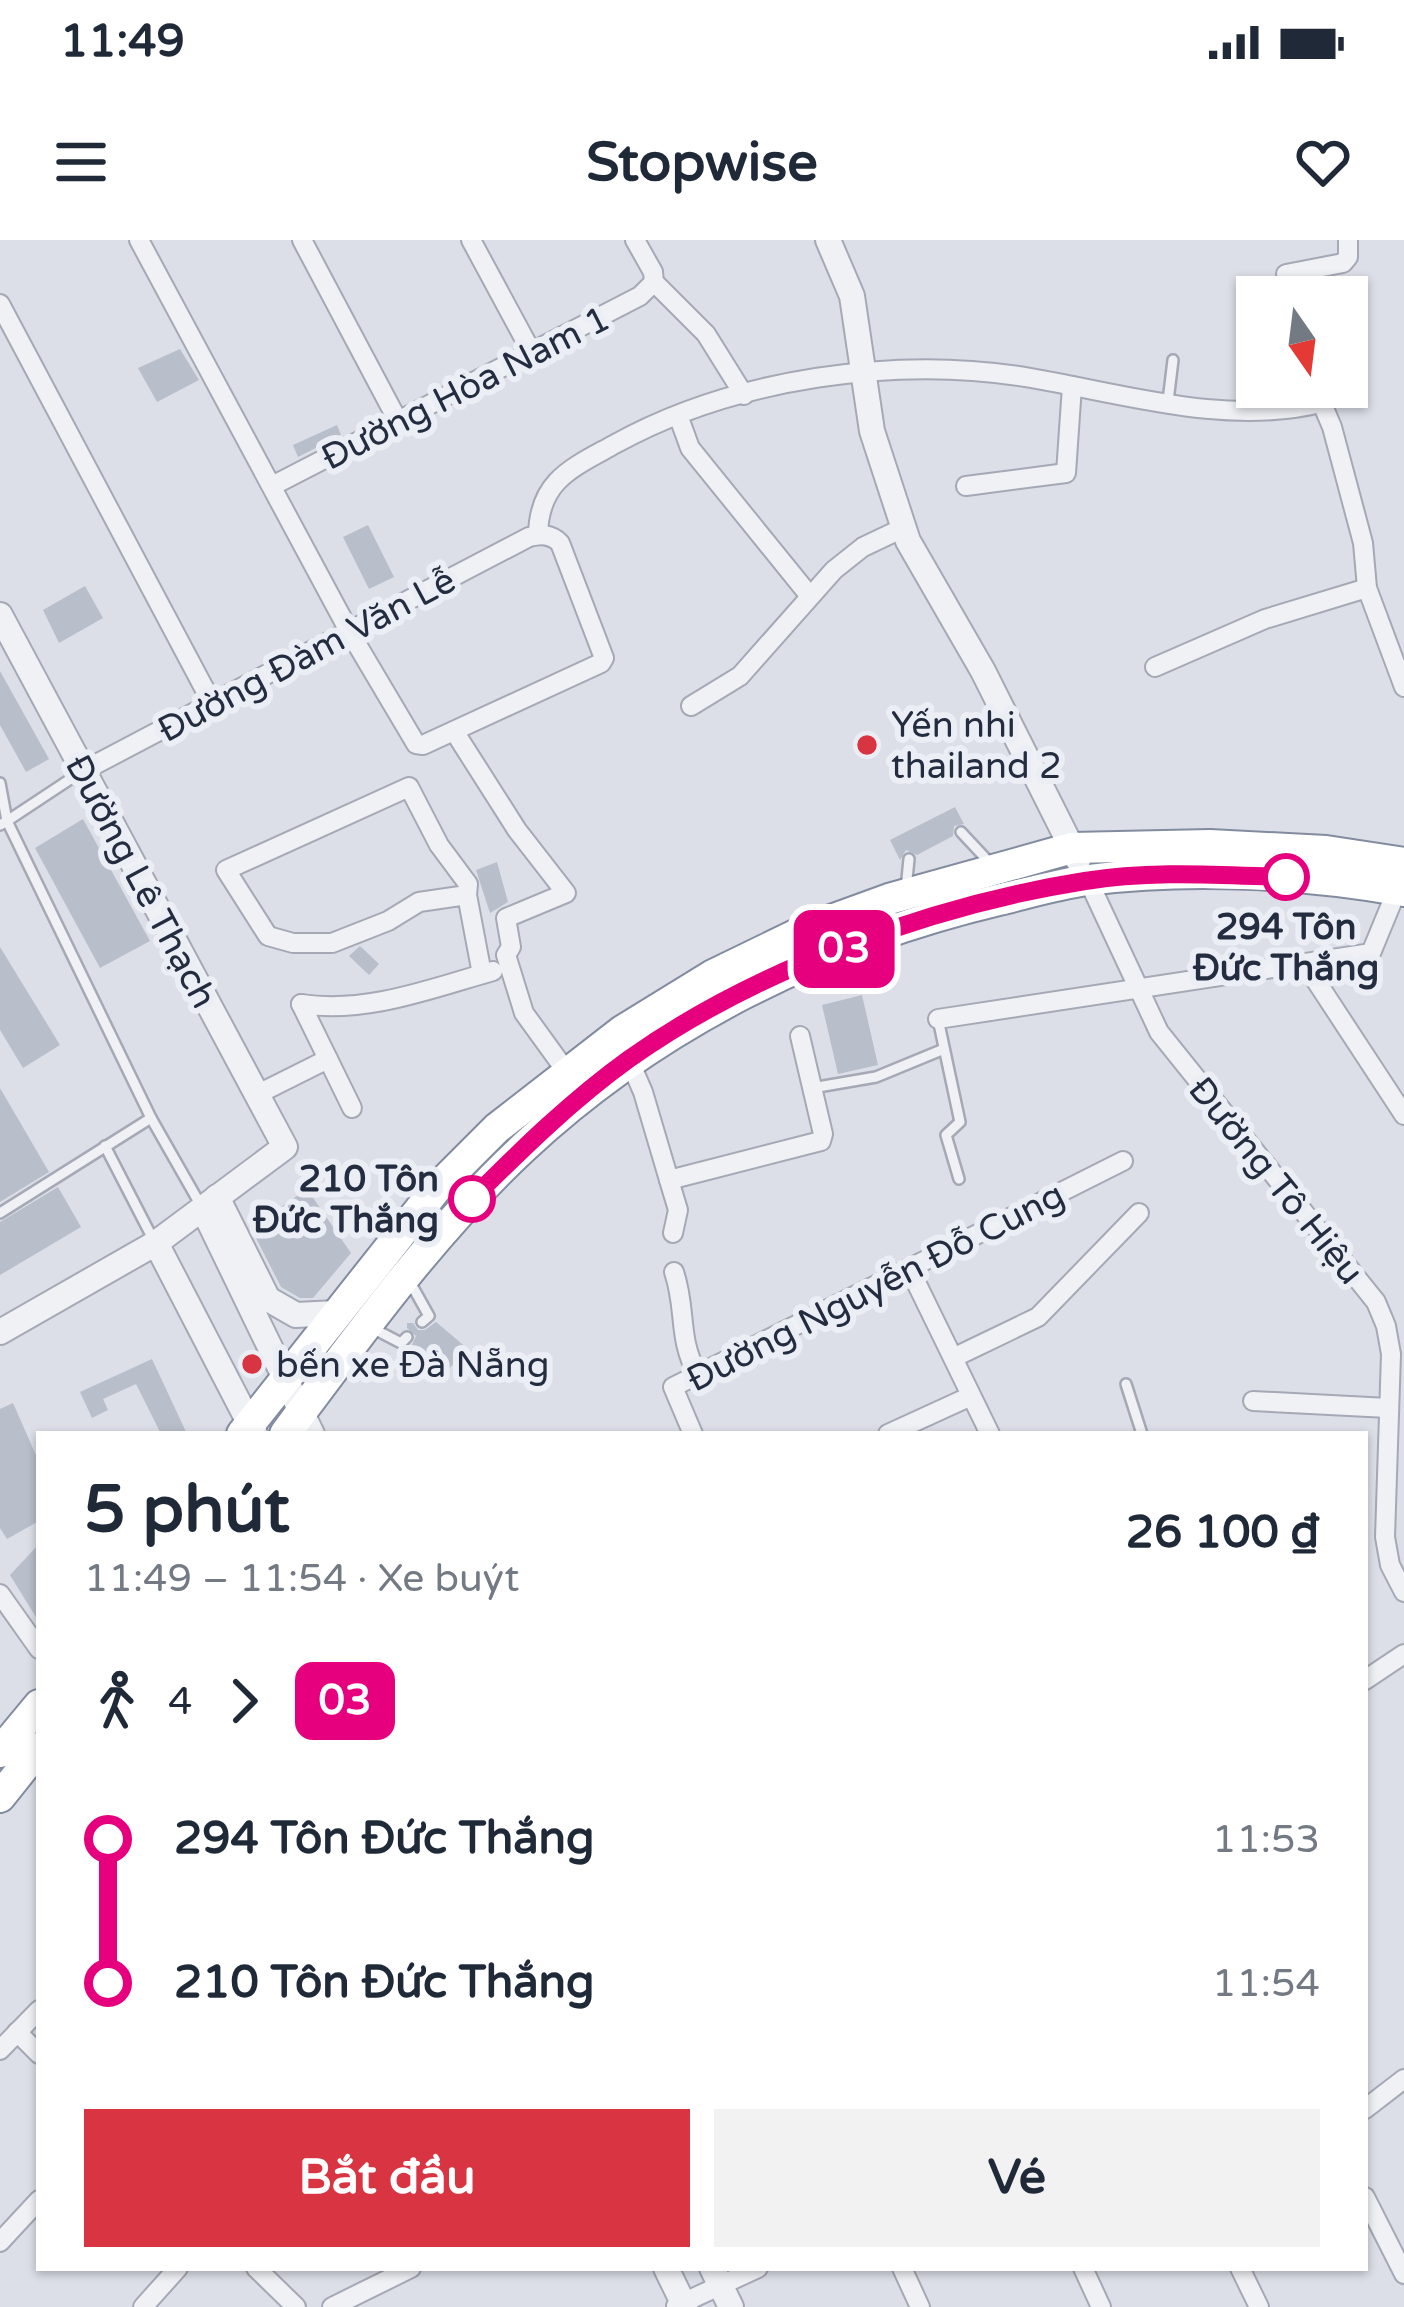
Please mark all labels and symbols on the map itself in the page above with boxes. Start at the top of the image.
north arrow [1236,276,1368,408]
street label: Đường Hòa Nam 1 [315,297,617,480]
street label: Đường Đàm Văn Lễ [151,559,463,752]
place label: Yến nhi thailand 2 [891,704,1062,788]
marker: Yến nhi thailand 2 [854,732,880,758]
street label: Đường Lê Thạch [56,748,226,1016]
marker: 294 Tôn Đức Thắng [1264,855,1308,899]
place label: 294 Tôn Đức Thắng [1192,906,1379,990]
line badge: 03 [790,910,898,988]
street label: Đường Tô Hiệu [1179,1069,1372,1293]
place label: 210 Tôn Đức Thắng [252,1158,439,1242]
street label: Đường Nguyễn Đỗ Cung [680,1173,1072,1401]
marker: 210 Tôn Đức Thắng [450,1177,494,1221]
place label: bến xe Đà Nẵng [276,1344,549,1387]
marker: bến xe Đà Nẵng [239,1351,265,1377]

